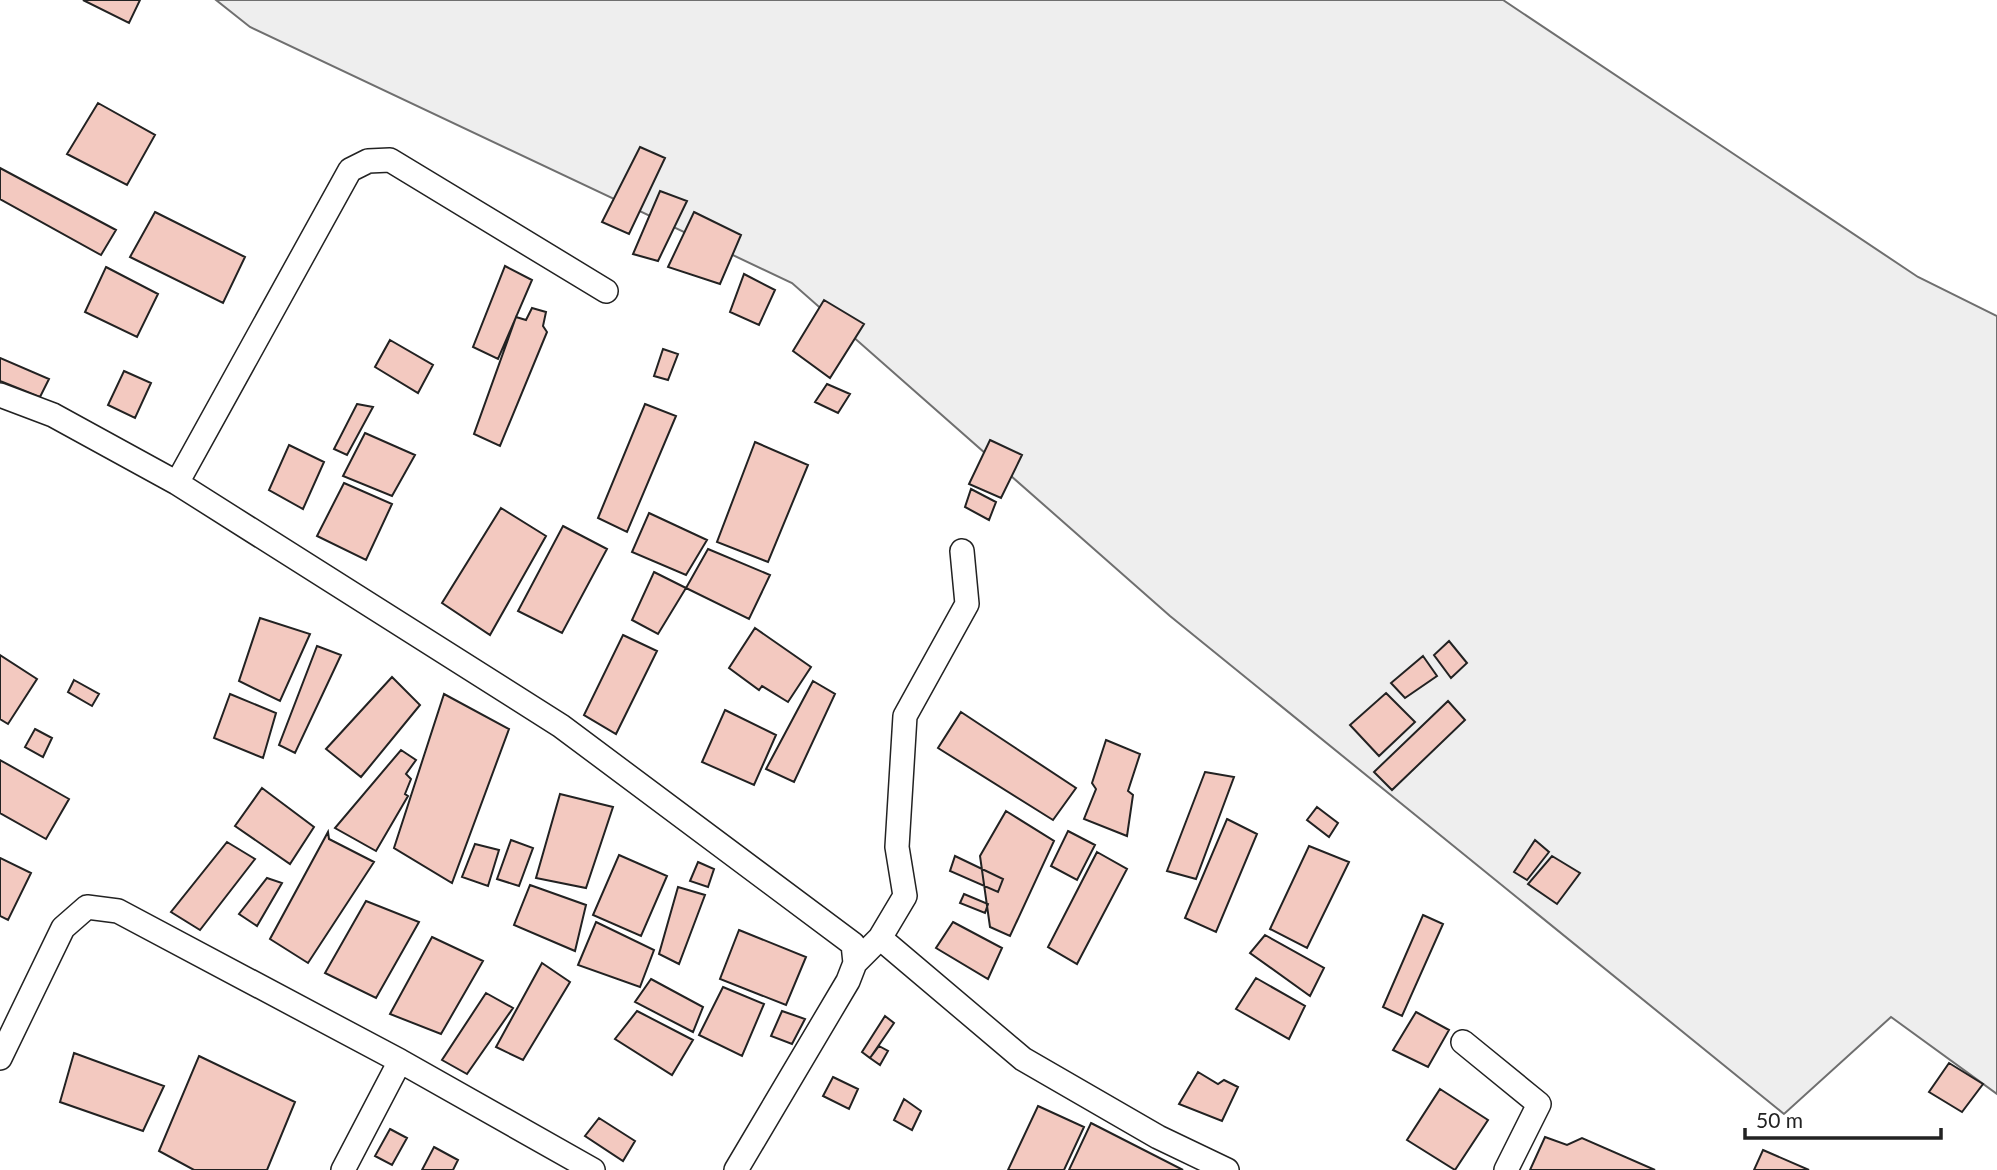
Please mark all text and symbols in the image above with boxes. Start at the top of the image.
scale bar [1745,1096,1941,1140]
text: 50 m [1756,1107,1803,1132]

